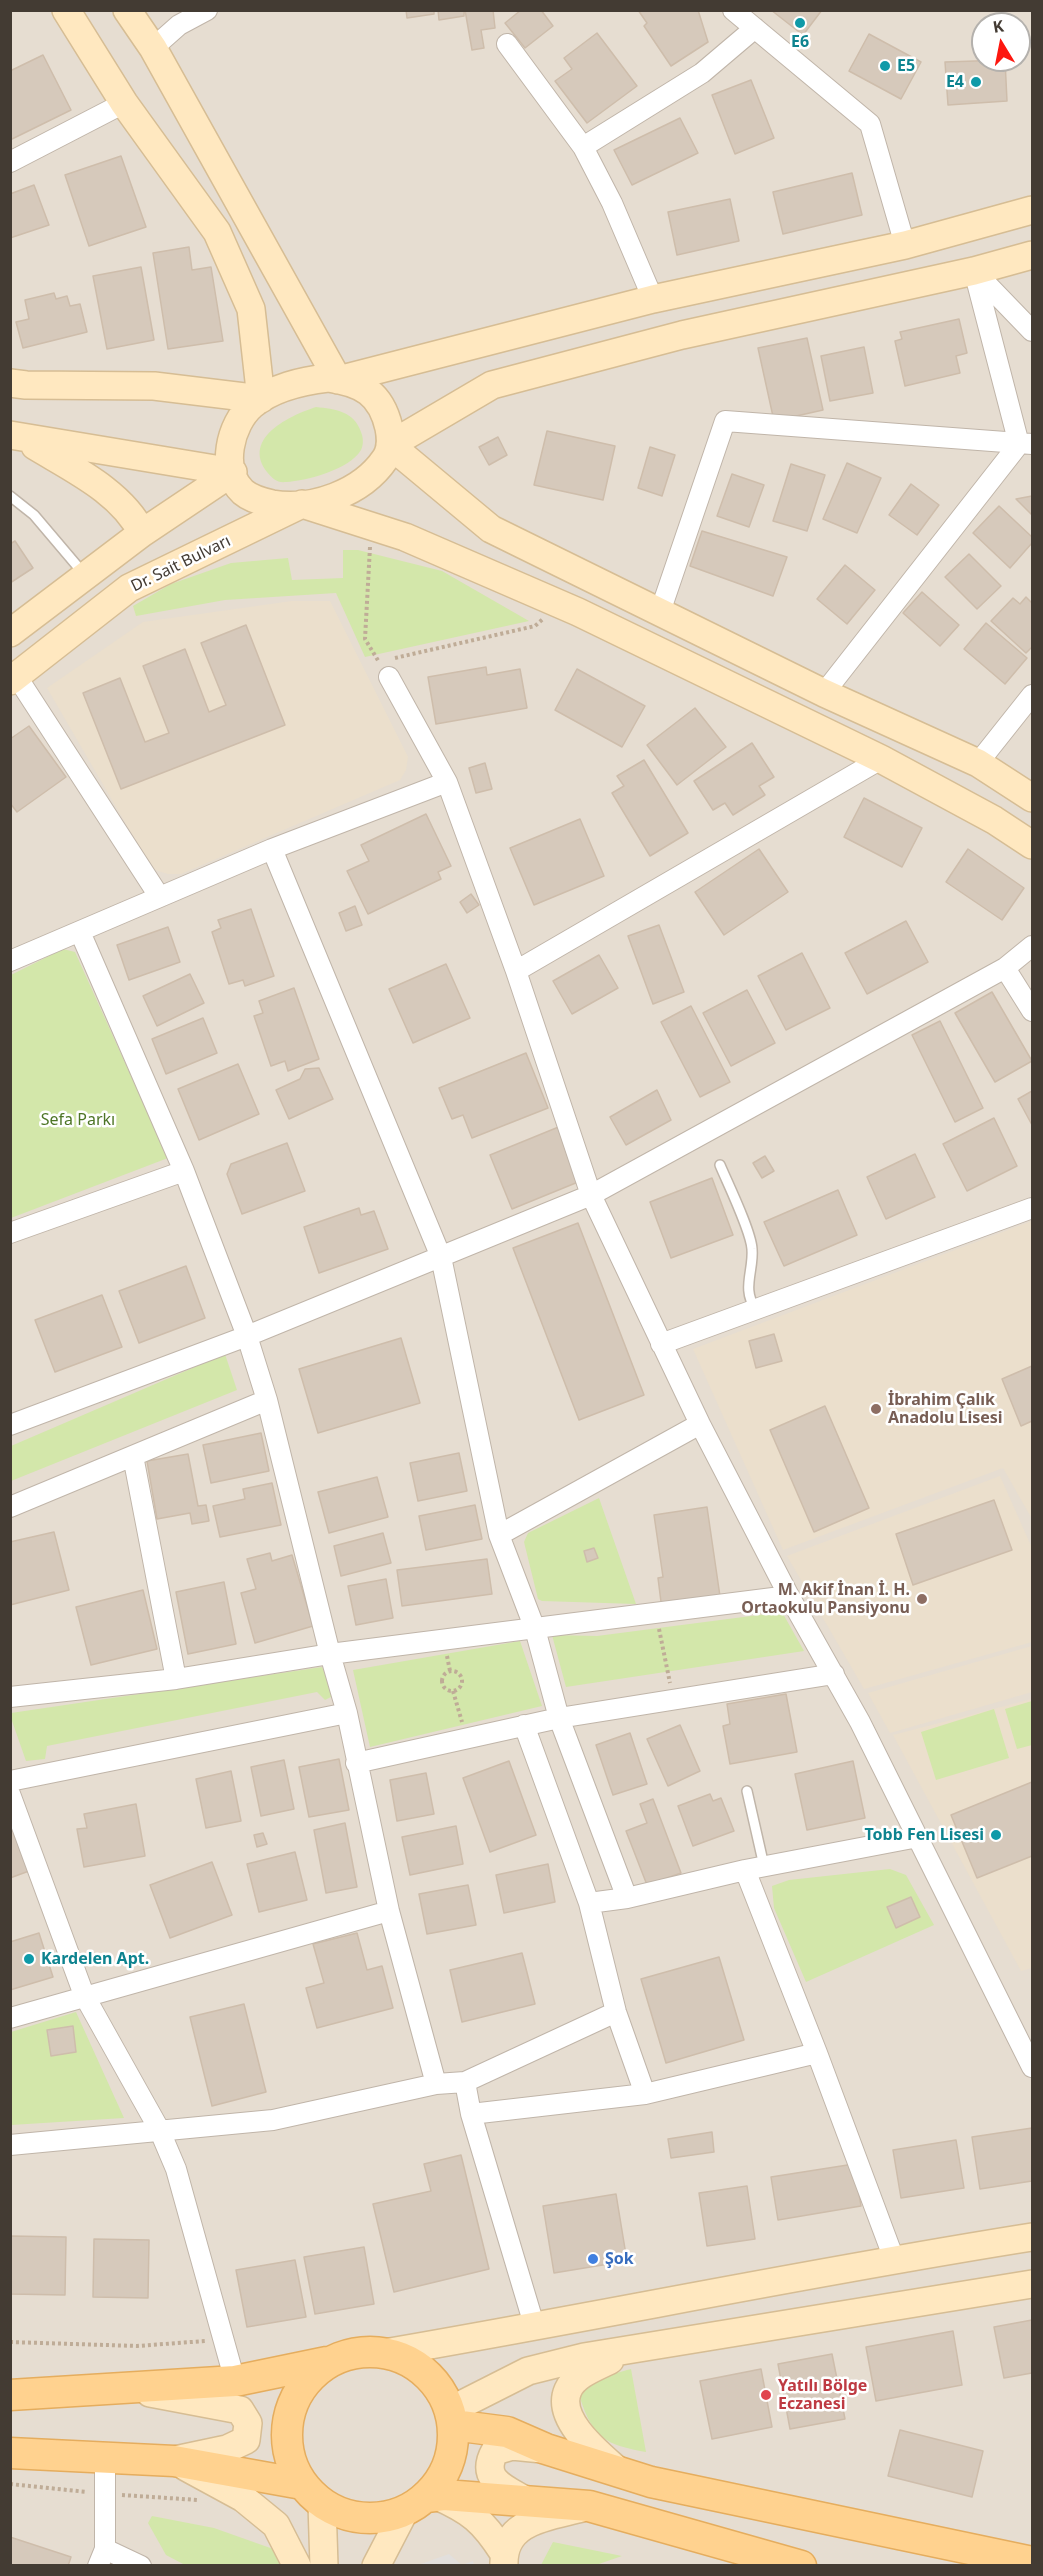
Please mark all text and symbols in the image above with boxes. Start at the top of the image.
north arrow [971,12,1031,72]
text: K [991,14,1005,38]
marker: E6 [793,16,807,30]
place label: E6 [791,32,809,52]
place label: E5 [897,56,915,76]
marker: E5 [878,59,892,73]
place label: E4 [946,72,964,92]
marker: E4 [969,75,983,89]
street label: Dr. Sait Bulvarı [128,532,234,596]
park label: Sefa Parkı [41,1110,115,1130]
place label: İbrahim Çalık Anadolu Lisesi [888,1390,1003,1428]
marker: İbrahim Çalık Anadolu Lisesi [869,1402,883,1416]
place label: M. Akif İnan İ. H. Ortaokulu Pansiyonu [741,1580,910,1618]
marker: M. Akif İnan İ. H. Ortaokulu Pansiyonu [915,1592,929,1606]
place label: Tobb Fen Lisesi [864,1825,984,1845]
marker: Tobb Fen Lisesi [989,1828,1003,1842]
place label: Kardelen Apt. [41,1949,149,1969]
marker: Kardelen Apt. [22,1952,36,1966]
place label: Şok [605,2249,634,2269]
marker: Şok [586,2252,600,2266]
place label: Yatılı Bölge Eczanesi [778,2376,867,2414]
marker: Yatılı Bölge Eczanesi [759,2388,773,2402]

